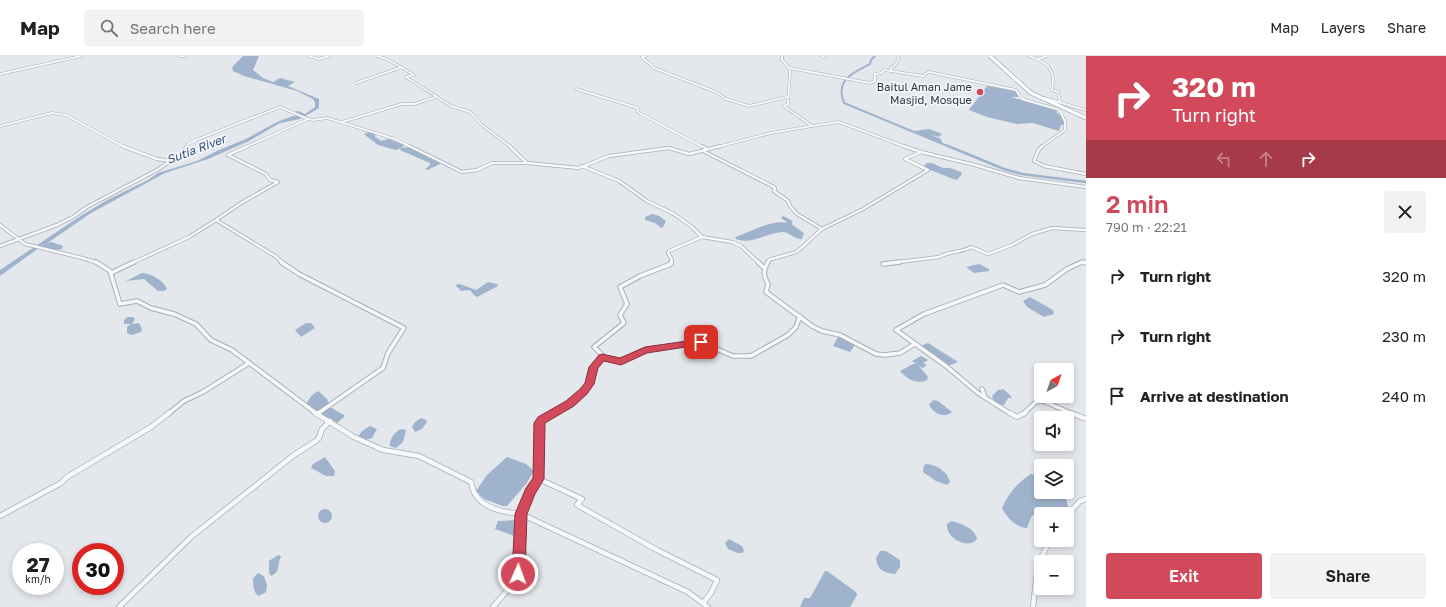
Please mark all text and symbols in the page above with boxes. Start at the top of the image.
search box [84,10,364,46]
text: Map [20,16,60,39]
icon: search [98,17,120,39]
text: Search here [130,19,216,37]
text: Map [1270,19,1299,36]
text: Layers [1321,19,1365,36]
text: Share [1387,19,1426,36]
text: 320 m [1172,70,1256,103]
icon: right [1106,72,1158,124]
place label: Baitul Aman Jame Masjid, Mosque [877,80,972,106]
marker: Baitul Aman Jame Masjid, Mosque [975,87,985,97]
text: Turn right [1172,104,1256,126]
water label: Sutia River [164,130,230,167]
icon: left [1213,148,1235,170]
icon: ahead [1255,148,1277,170]
icon: right [1297,148,1319,170]
text: 2 min [1106,189,1168,218]
button: close [1384,191,1426,233]
text: 790 m · 22:21 [1106,219,1187,235]
icon: right [1106,265,1128,287]
text: Turn right [1140,267,1211,285]
text: 320 m [1382,267,1426,285]
pin [684,325,718,359]
icon: right [1106,325,1128,347]
text: Turn right [1140,327,1211,345]
text: 230 m [1382,327,1426,345]
icon: arrive [690,331,712,353]
north arrow [1034,363,1074,403]
map controls [1034,363,1074,595]
icon: arrive [1106,385,1128,407]
text: Arrive at destination [1140,387,1289,405]
text: 240 m [1382,387,1426,405]
button: sound [1034,411,1074,451]
button: layers [1034,459,1074,499]
button: + [1034,507,1074,547]
speed limit sign: 30 [72,543,124,595]
text: 27 [26,552,50,576]
position arrow [497,553,539,595]
button: Exit [1106,553,1262,599]
button: Share [1270,553,1426,599]
button: − [1034,555,1074,595]
text: km/h [25,573,51,585]

